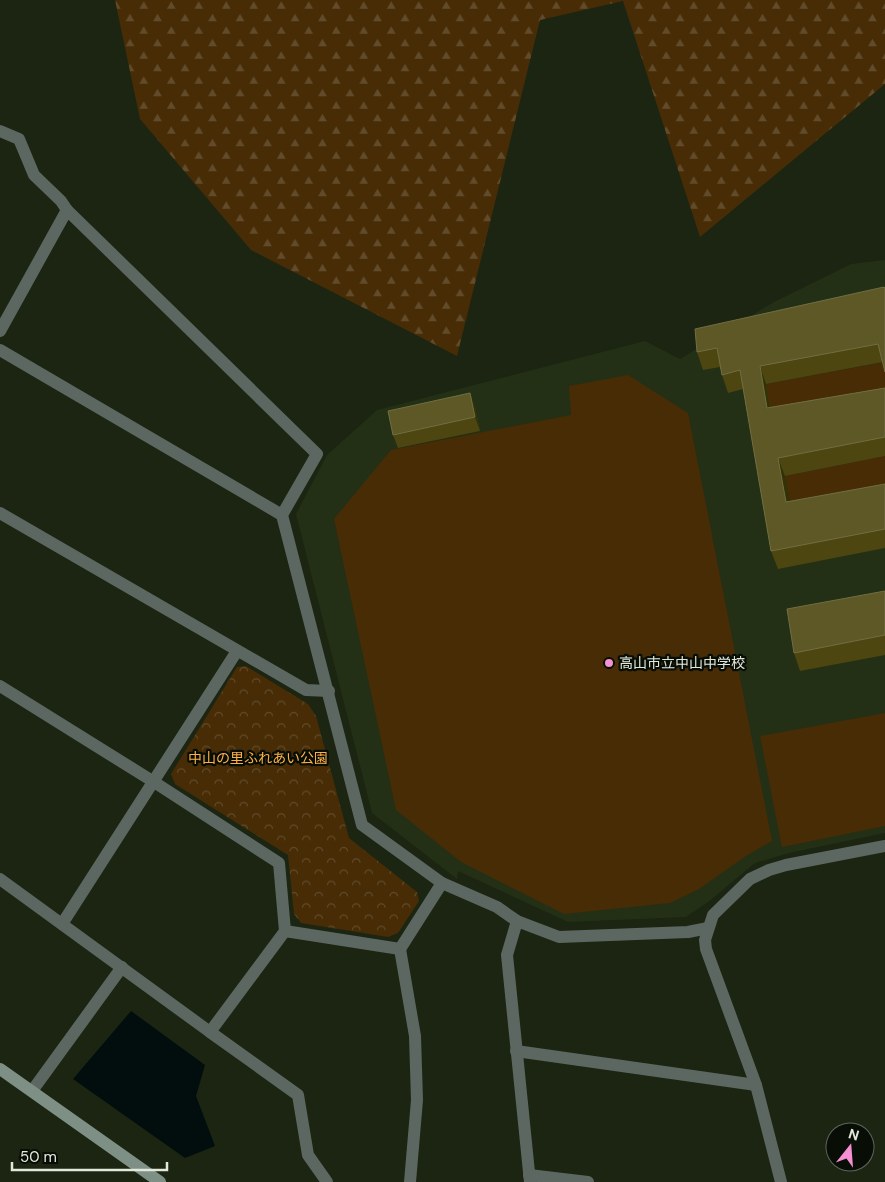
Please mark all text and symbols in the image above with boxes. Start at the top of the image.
place label: 高山市立中山中学校 [619,654,745,672]
marker: 高山市立中山中学校 [603,657,615,669]
park label: 中山の里ふれあい公園 [188,749,328,767]
north arrow [825,1122,875,1172]
text: N [846,1124,861,1145]
scale bar [12,1140,168,1172]
text: 50 m [20,1147,57,1167]

